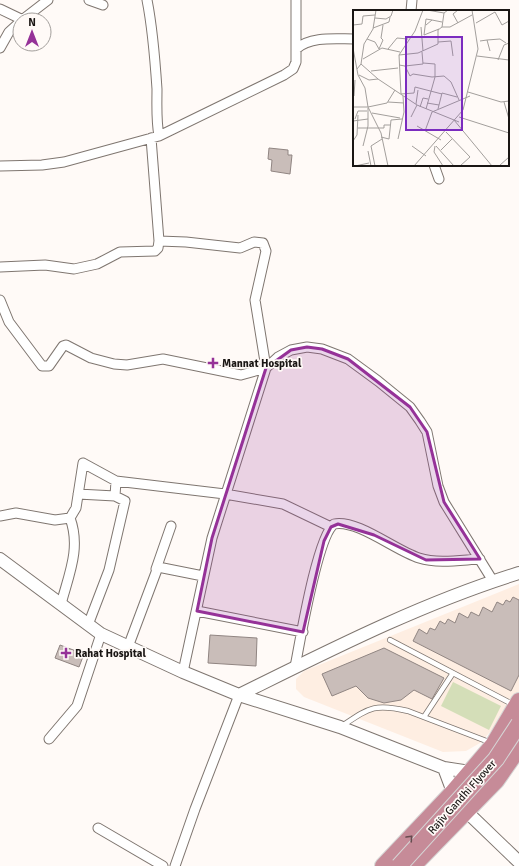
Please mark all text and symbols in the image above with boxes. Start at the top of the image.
inset map [353,10,509,166]
north arrow [12,12,52,52]
text: N [28,16,36,29]
marker: Mannat Hospital [207,357,219,369]
place label: Mannat Hospital [222,357,302,370]
marker: Rahat Hospital [60,647,72,659]
place label: Rahat Hospital [75,647,146,660]
street label: Rajiv Gandhi Flyover [425,757,499,837]
one-way arrow [405,835,413,843]

